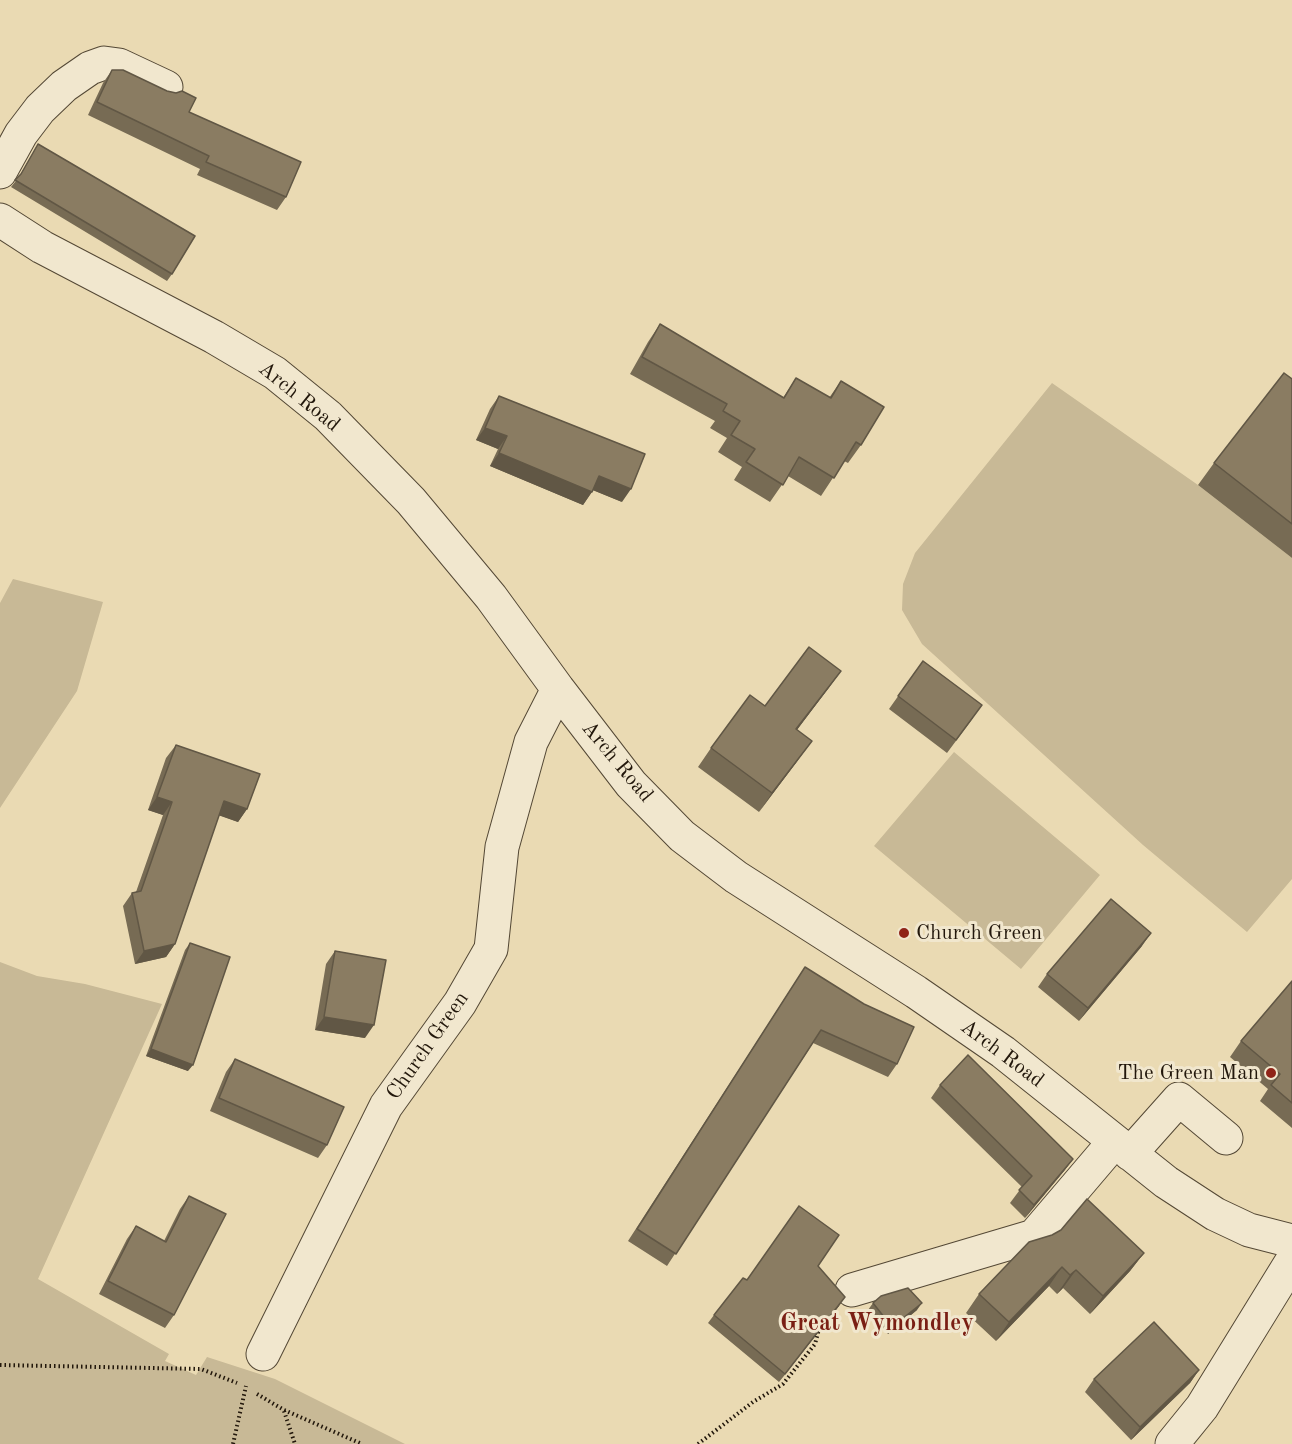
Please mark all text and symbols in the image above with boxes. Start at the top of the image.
street label: Arch Road [253,356,345,438]
street label: Arch Road [576,716,658,808]
place label: Church Green [916,920,1042,946]
marker: Church Green [897,926,911,940]
street label: Church Green [381,987,475,1105]
street label: Arch Road [955,1014,1049,1094]
place label: The Green Man [1117,1060,1259,1086]
marker: The Green Man [1264,1066,1278,1080]
district label: Great Wymondley [780,1310,974,1338]

